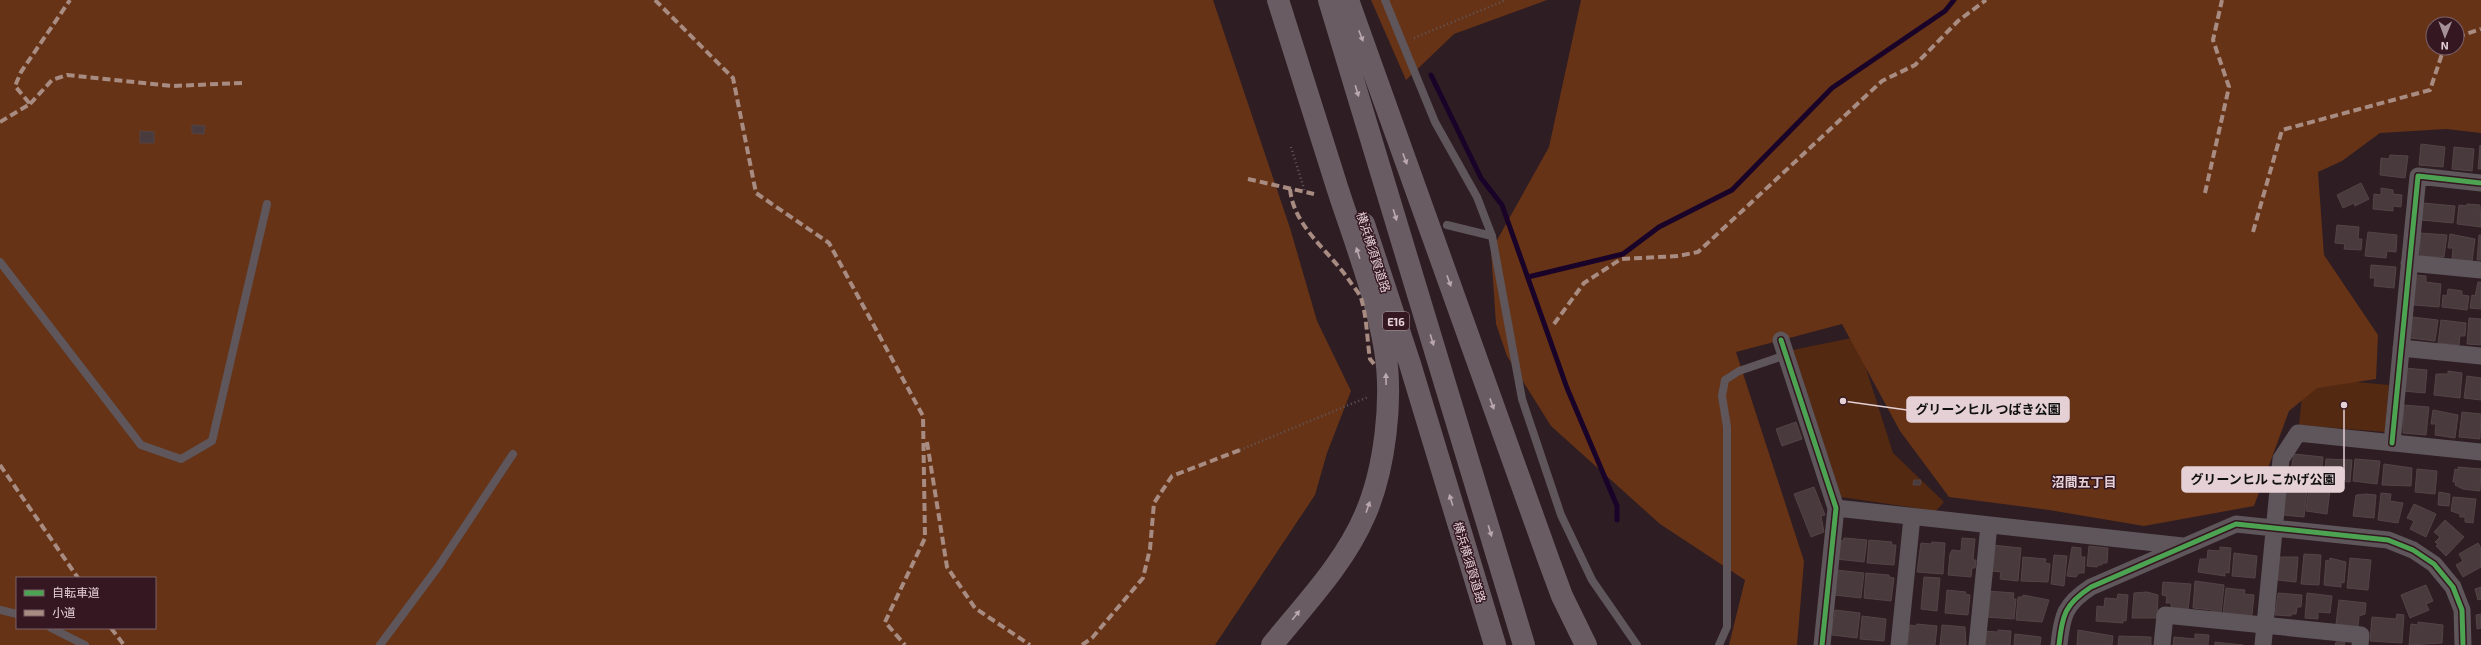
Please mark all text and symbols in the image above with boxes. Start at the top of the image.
north arrow [2425,16,2465,56]
one-way arrow [1359,31,1365,43]
text: N [2441,40,2449,53]
one-way arrow [1354,85,1360,97]
one-way arrow [1402,153,1408,165]
one-way arrow [1392,209,1398,221]
street label: 横浜横須賀道路 [1354,210,1394,294]
one-way arrow [1355,247,1361,259]
one-way arrow [1446,276,1452,288]
road number: E16 [1383,312,1409,330]
one-way arrow [1429,334,1435,346]
one-way arrow [1383,372,1389,385]
callout: グリーンヒル つばき公園 [1907,397,2069,422]
one-way arrow [1490,398,1496,410]
text: グリーンヒル つばき公園 [1915,401,2061,417]
callout: グリーンヒル こかげ公園 [2182,467,2344,492]
text: グリーンヒル こかげ公園 [2190,471,2336,487]
district label: 沼間五丁目 [2051,474,2117,490]
one-way arrow [1448,494,1454,506]
one-way arrow [1365,501,1371,513]
street label: 横浜横須賀道路 [1451,520,1489,604]
one-way arrow [1487,525,1493,537]
legend [16,577,156,629]
text: 自転車道 [52,585,100,599]
text: 小道 [52,605,76,619]
one-way arrow [1292,609,1301,620]

